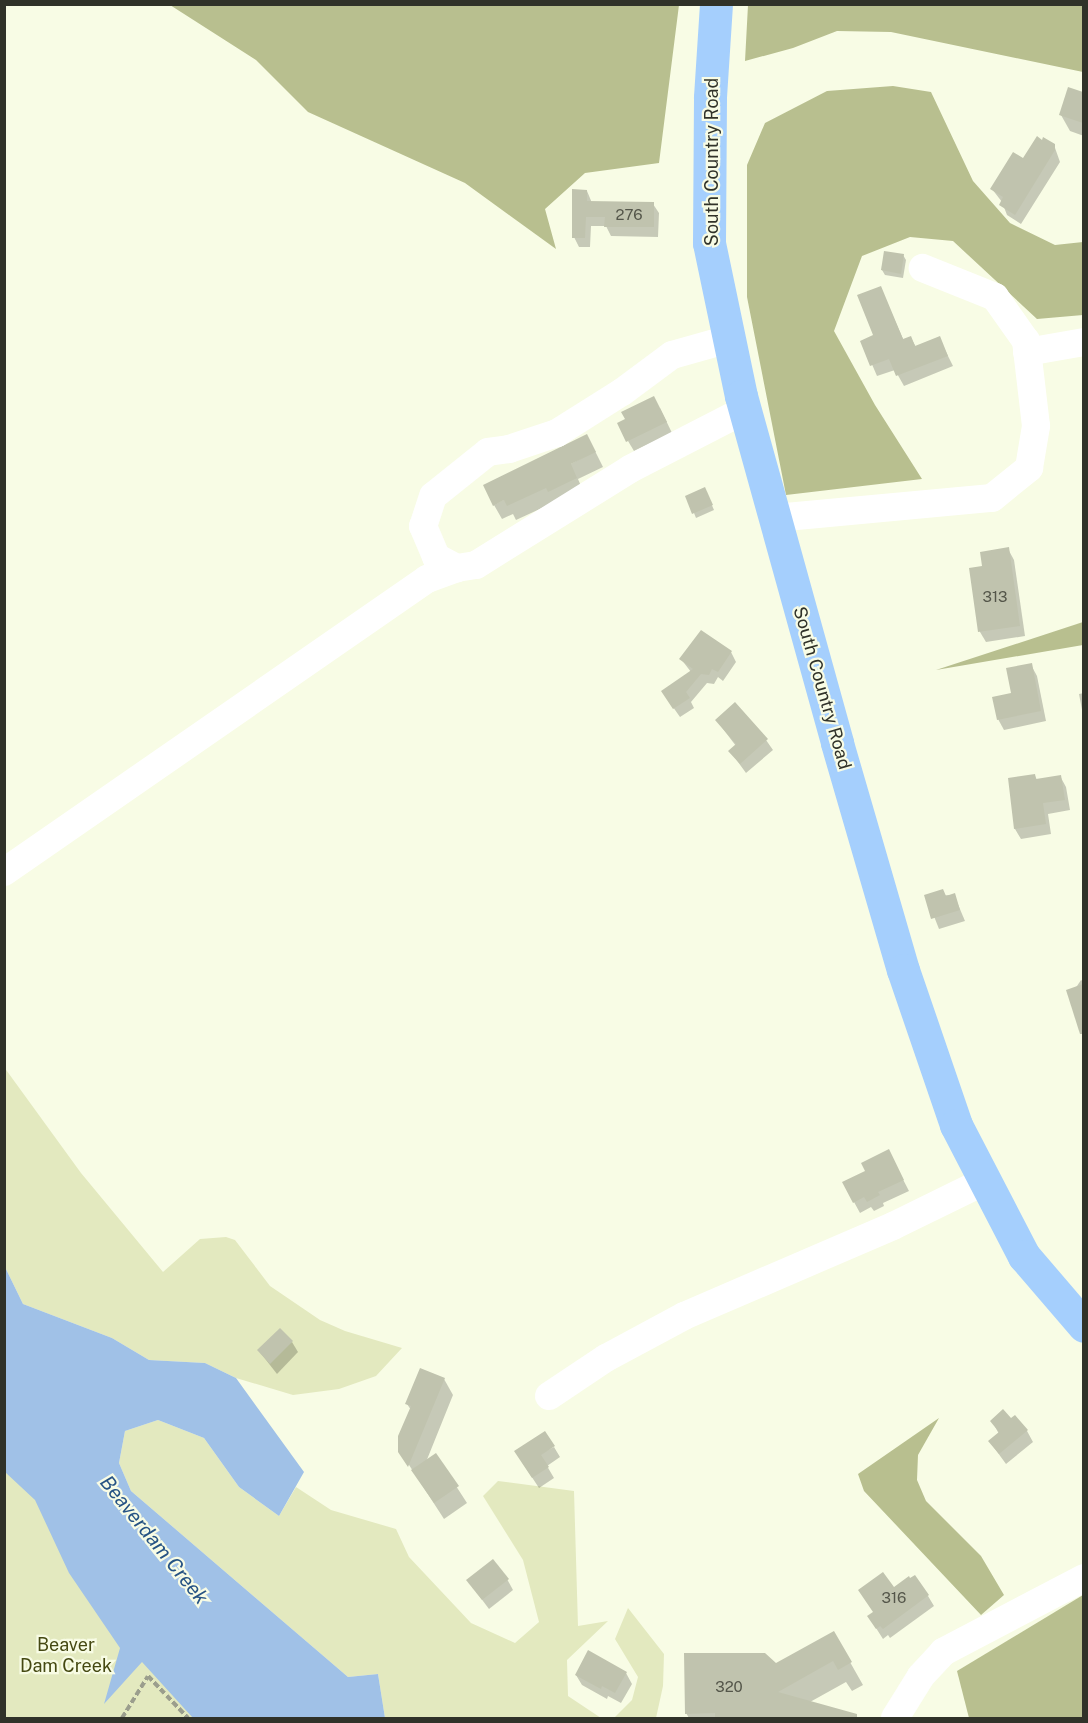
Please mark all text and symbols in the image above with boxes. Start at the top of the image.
street label: South Country Road [701,78,723,246]
house number: 276 [616,206,642,224]
house number: 313 [982,588,1008,606]
street label: South Country Road [788,604,856,772]
water label: Beaverdam Creek [95,1471,213,1609]
house number: 316 [882,1589,906,1607]
park label: Beaver Dam Creek [20,1635,112,1678]
house number: 320 [715,1678,743,1696]

